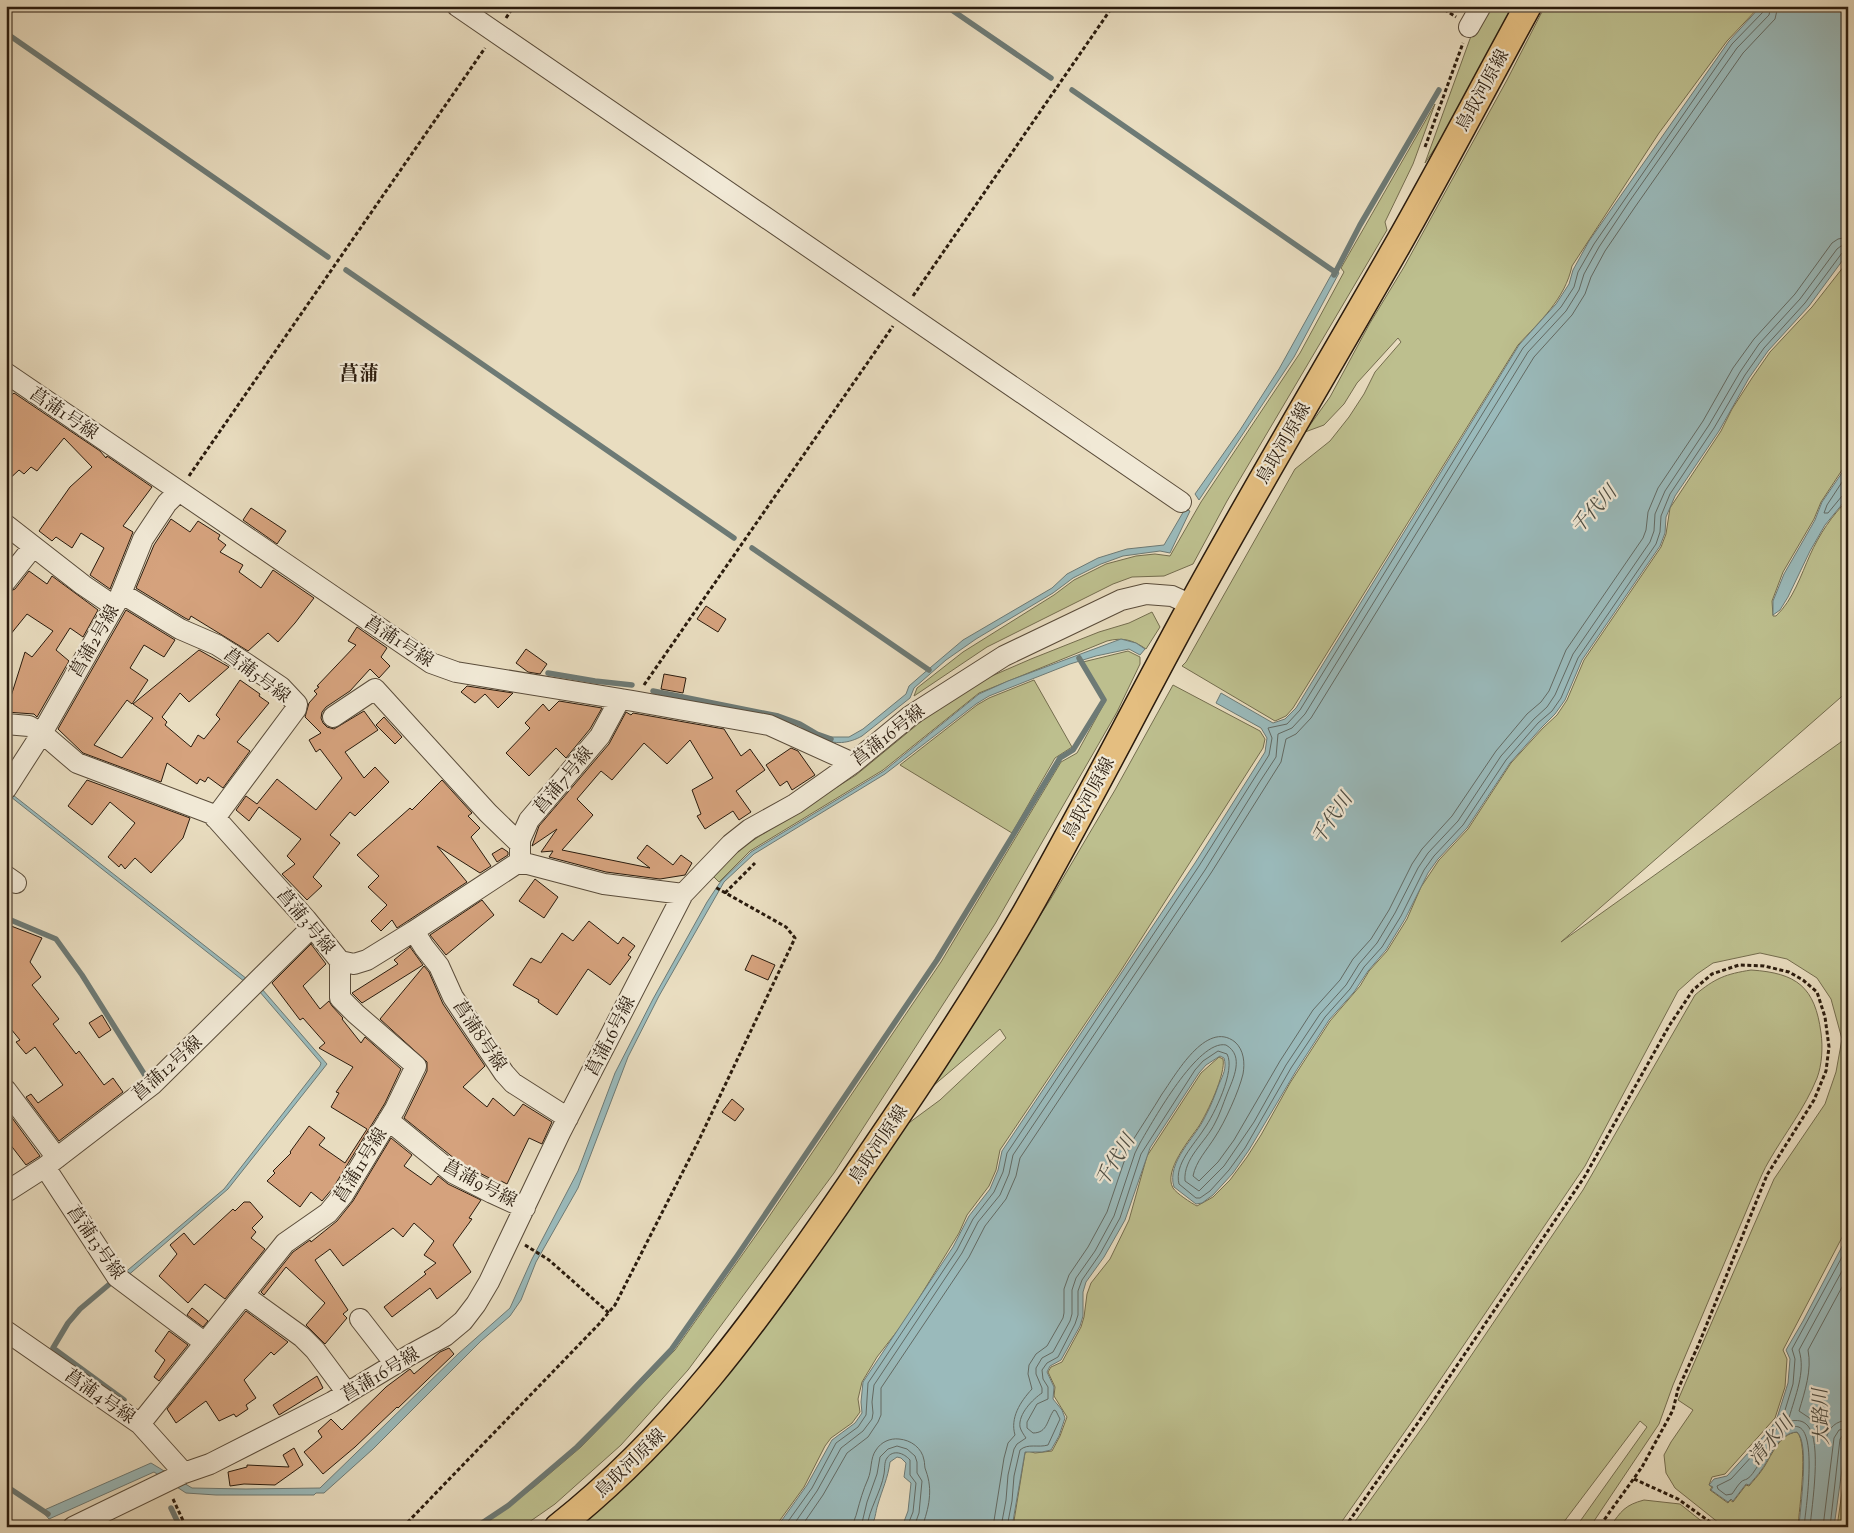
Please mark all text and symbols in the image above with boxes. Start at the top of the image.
street label: 鳥取河原線 [1451,45,1517,137]
district label: 菖蒲 [339,361,379,390]
street label: 菖蒲1号線 [23,382,103,447]
street label: 鳥取河原線 [1251,399,1318,489]
water label: 千代川 [1566,479,1625,541]
street label: 菖蒲2号線 [64,601,127,683]
street label: 菖蒲1号線 [358,610,438,675]
street label: 菖蒲5号線 [217,643,295,710]
street label: 菖蒲16号線 [847,700,932,774]
street label: 菖蒲7号線 [529,742,601,821]
street label: 鳥取河原線 [1057,753,1122,845]
water label: 千代川 [1306,787,1361,851]
street label: 菖蒲3号線 [269,884,340,961]
street label: 菖蒲16号線 [580,992,643,1082]
street label: 菖蒲8号線 [445,995,512,1077]
street label: 菖蒲12号線 [127,1031,209,1108]
street label: 鳥取河原線 [844,1101,916,1190]
street label: 菖蒲11号線 [328,1123,395,1209]
water label: 千代川 [1090,1128,1144,1193]
street label: 菖蒲9号線 [437,1154,521,1215]
street label: 菖蒲13号線 [59,1201,130,1286]
street label: 菖蒲16号線 [337,1342,425,1409]
street label: 菖蒲4号線 [58,1364,140,1432]
water label: 大路川 [1808,1386,1837,1446]
water label: 清水川 [1743,1410,1802,1472]
street label: 鳥取河原線 [590,1424,673,1505]

